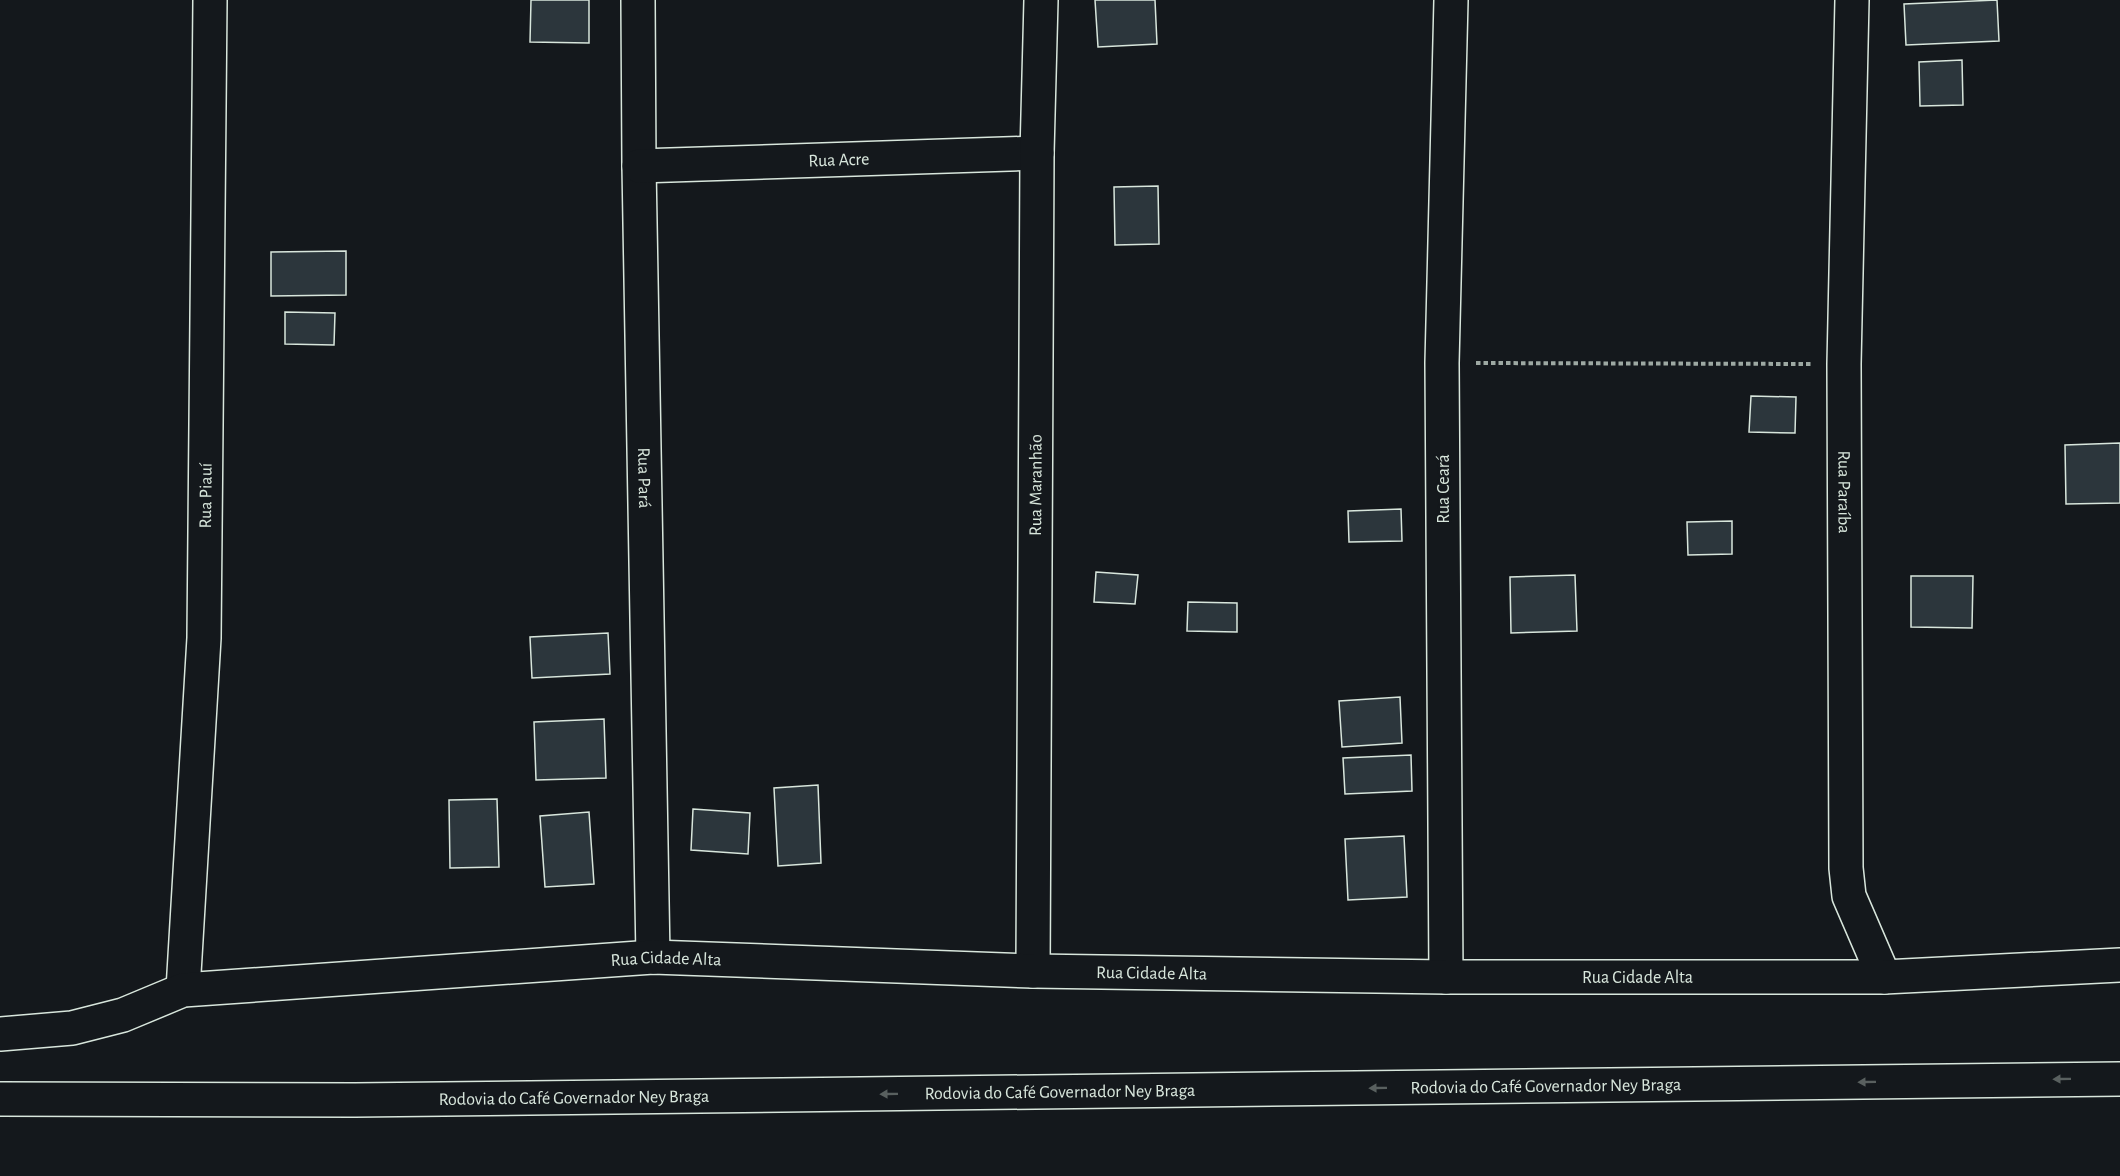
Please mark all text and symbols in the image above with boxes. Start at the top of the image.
street label: Rua Acre [808,150,870,170]
street label: Rua Maranhão [1027,434,1046,536]
street label: Rua Pará [634,447,653,509]
street label: Rua Paraíba [1834,450,1853,534]
street label: Rua Ceará [1435,454,1453,524]
street label: Rua Piauí [197,462,216,529]
street label: Rua Cidade Alta [610,949,722,970]
street label: Rua Cidade Alta [1096,964,1207,984]
street label: Rua Cidade Alta [1582,969,1693,987]
one-way arrow [2052,1074,2071,1084]
street label: Rodovia do Café Governador Ney Braga [1410,1076,1681,1097]
one-way arrow [1857,1077,1876,1086]
street label: Rodovia do Café Governador Ney Braga [924,1082,1195,1103]
one-way arrow [1368,1083,1387,1092]
street label: Rodovia do Café Governador Ney Braga [439,1088,709,1109]
one-way arrow [879,1089,898,1098]

